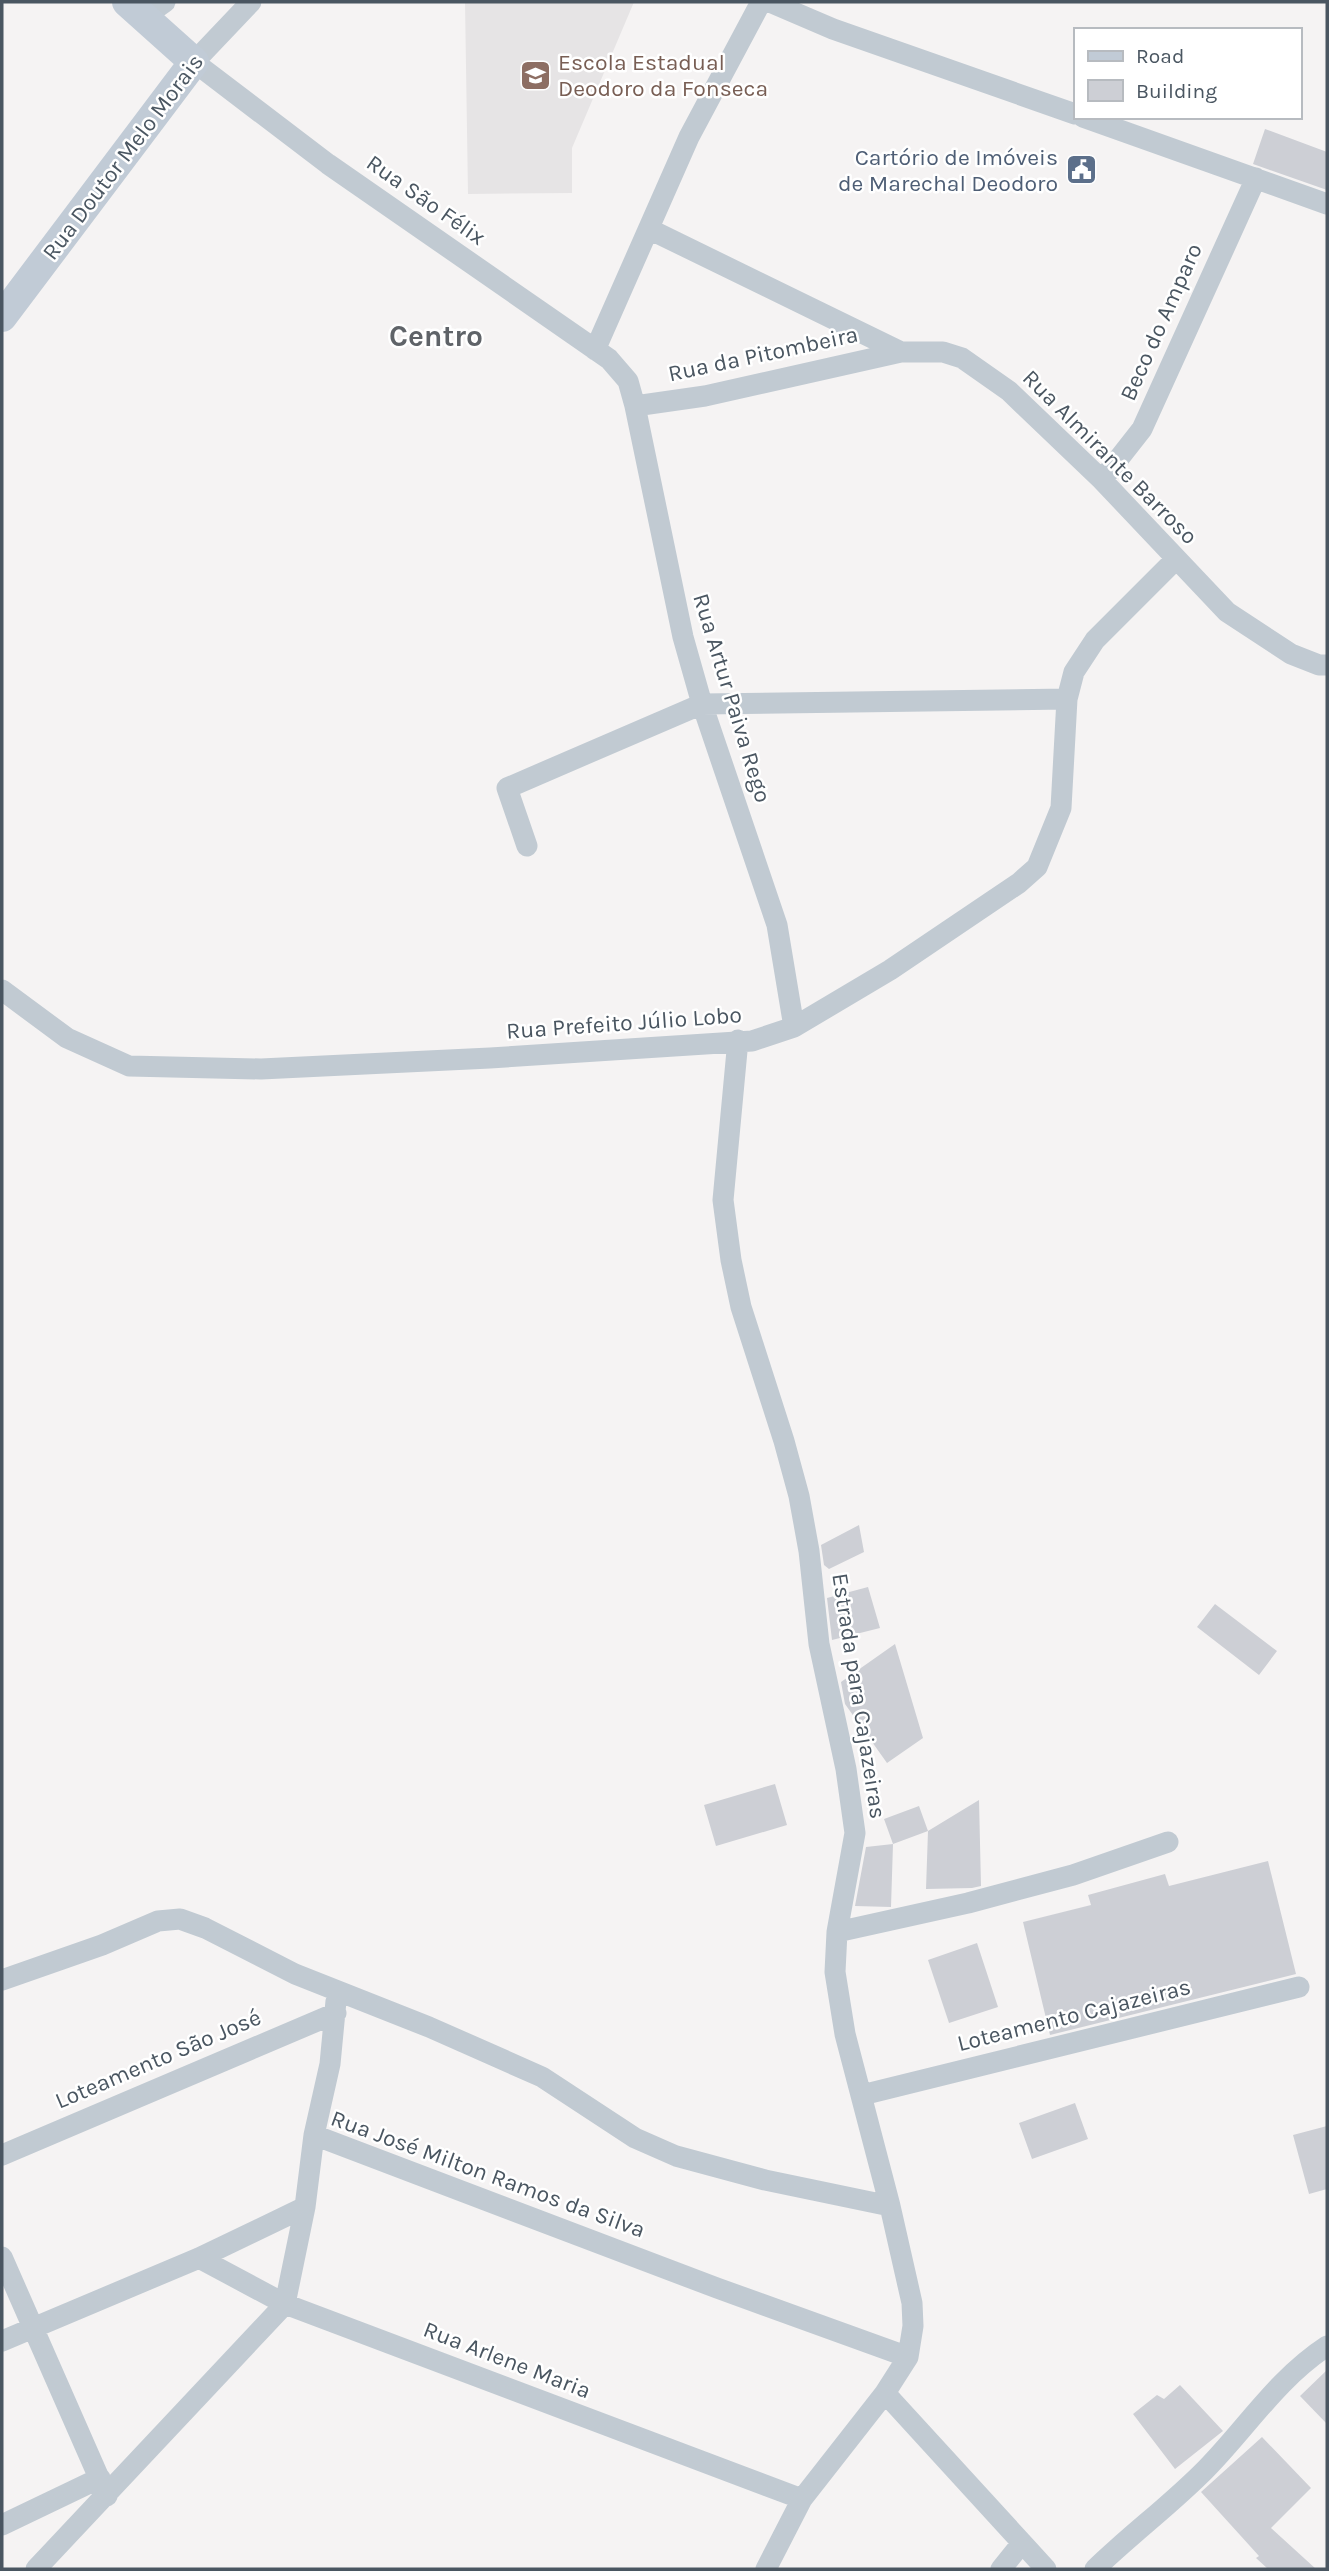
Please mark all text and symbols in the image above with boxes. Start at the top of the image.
legend [1074,28,1301,119]
text: Road [1136,44,1184,68]
street label: Rua Doutor Melo Morais [37,49,209,265]
place label: Escola Estadual Deodoro da Fonseca [558,49,768,102]
school or university icon: Escola Estadual Deodoro da Fonseca [518,58,552,92]
text: Building [1136,79,1217,103]
place label: Cartório de Imóveis de Marechal Deodoro [838,144,1058,197]
street label: Rua São Félix [361,149,491,251]
public building icon: Cartório de Imóveis de Marechal Deodoro [1064,153,1098,187]
street label: Beco do Amparo [1114,239,1208,405]
district label: Centro [389,318,483,354]
street label: Rua da Pitombeira [666,321,860,387]
street label: Rua Almirante Barroso [1017,364,1203,550]
street label: Rua Artur Paiva Rego [687,590,777,806]
street label: Rua Prefeito Júlio Lobo [505,1001,743,1045]
street label: Estrada para Cajazeiras [826,1571,892,1821]
street label: Loteamento Cajazeiras [954,1973,1194,2057]
street label: Loteamento São José [51,2003,265,2115]
street label: Rua José Milton Ramos da Silva [327,2104,649,2244]
street label: Rua Arlene Maria [420,2316,594,2404]

